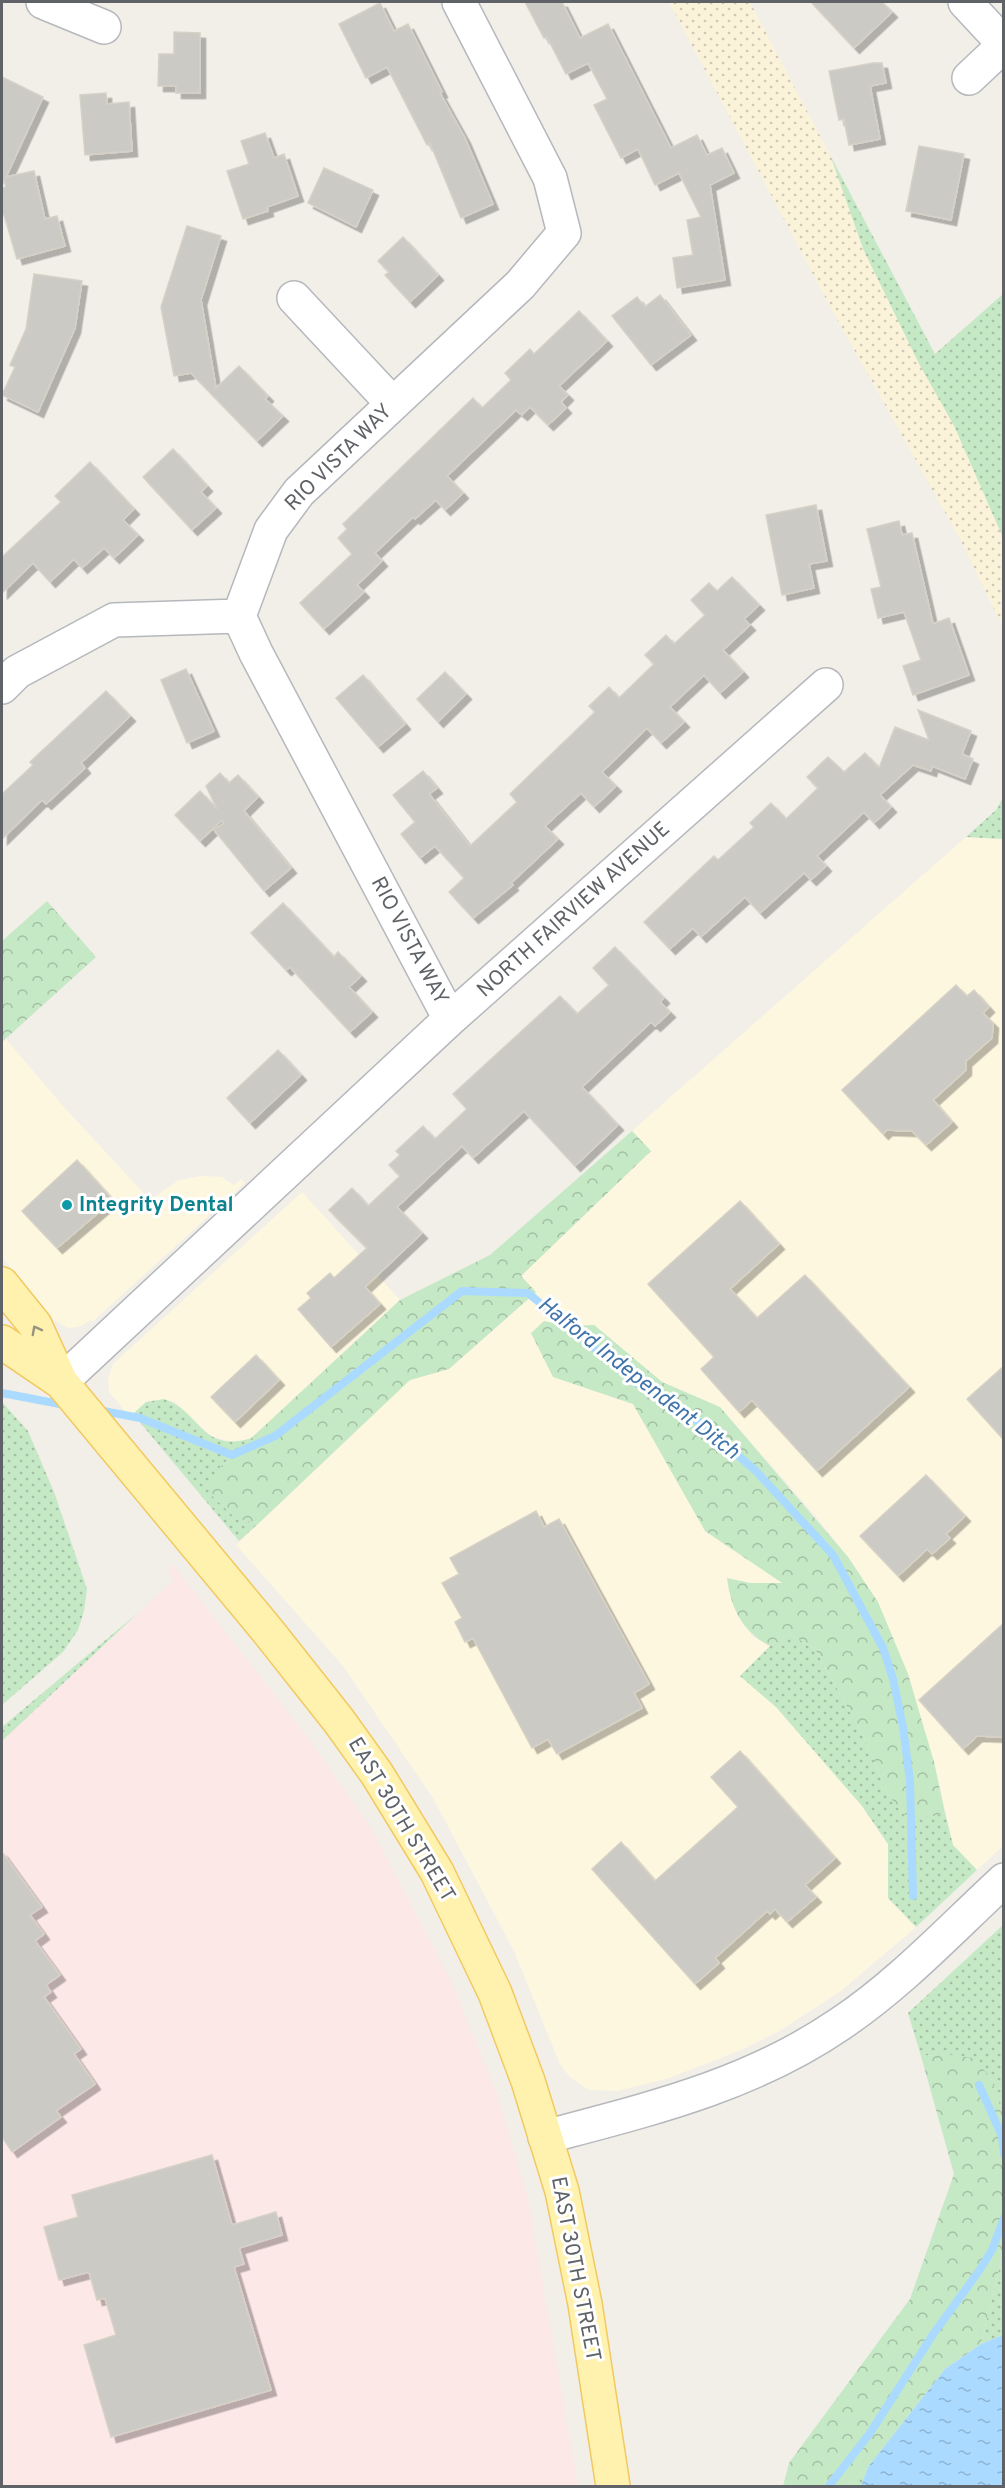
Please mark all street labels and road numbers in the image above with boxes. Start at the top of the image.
street label: RIO VISTA WAY [279,398,399,518]
street label: NORTH FAIRVIEW AVENUE [472,816,676,1004]
street label: RIO VISTA WAY [364,872,454,1010]
street label: EAST 30TH STREET [341,1733,461,1907]
street label: EAST 30TH STREET [544,2174,606,2364]

